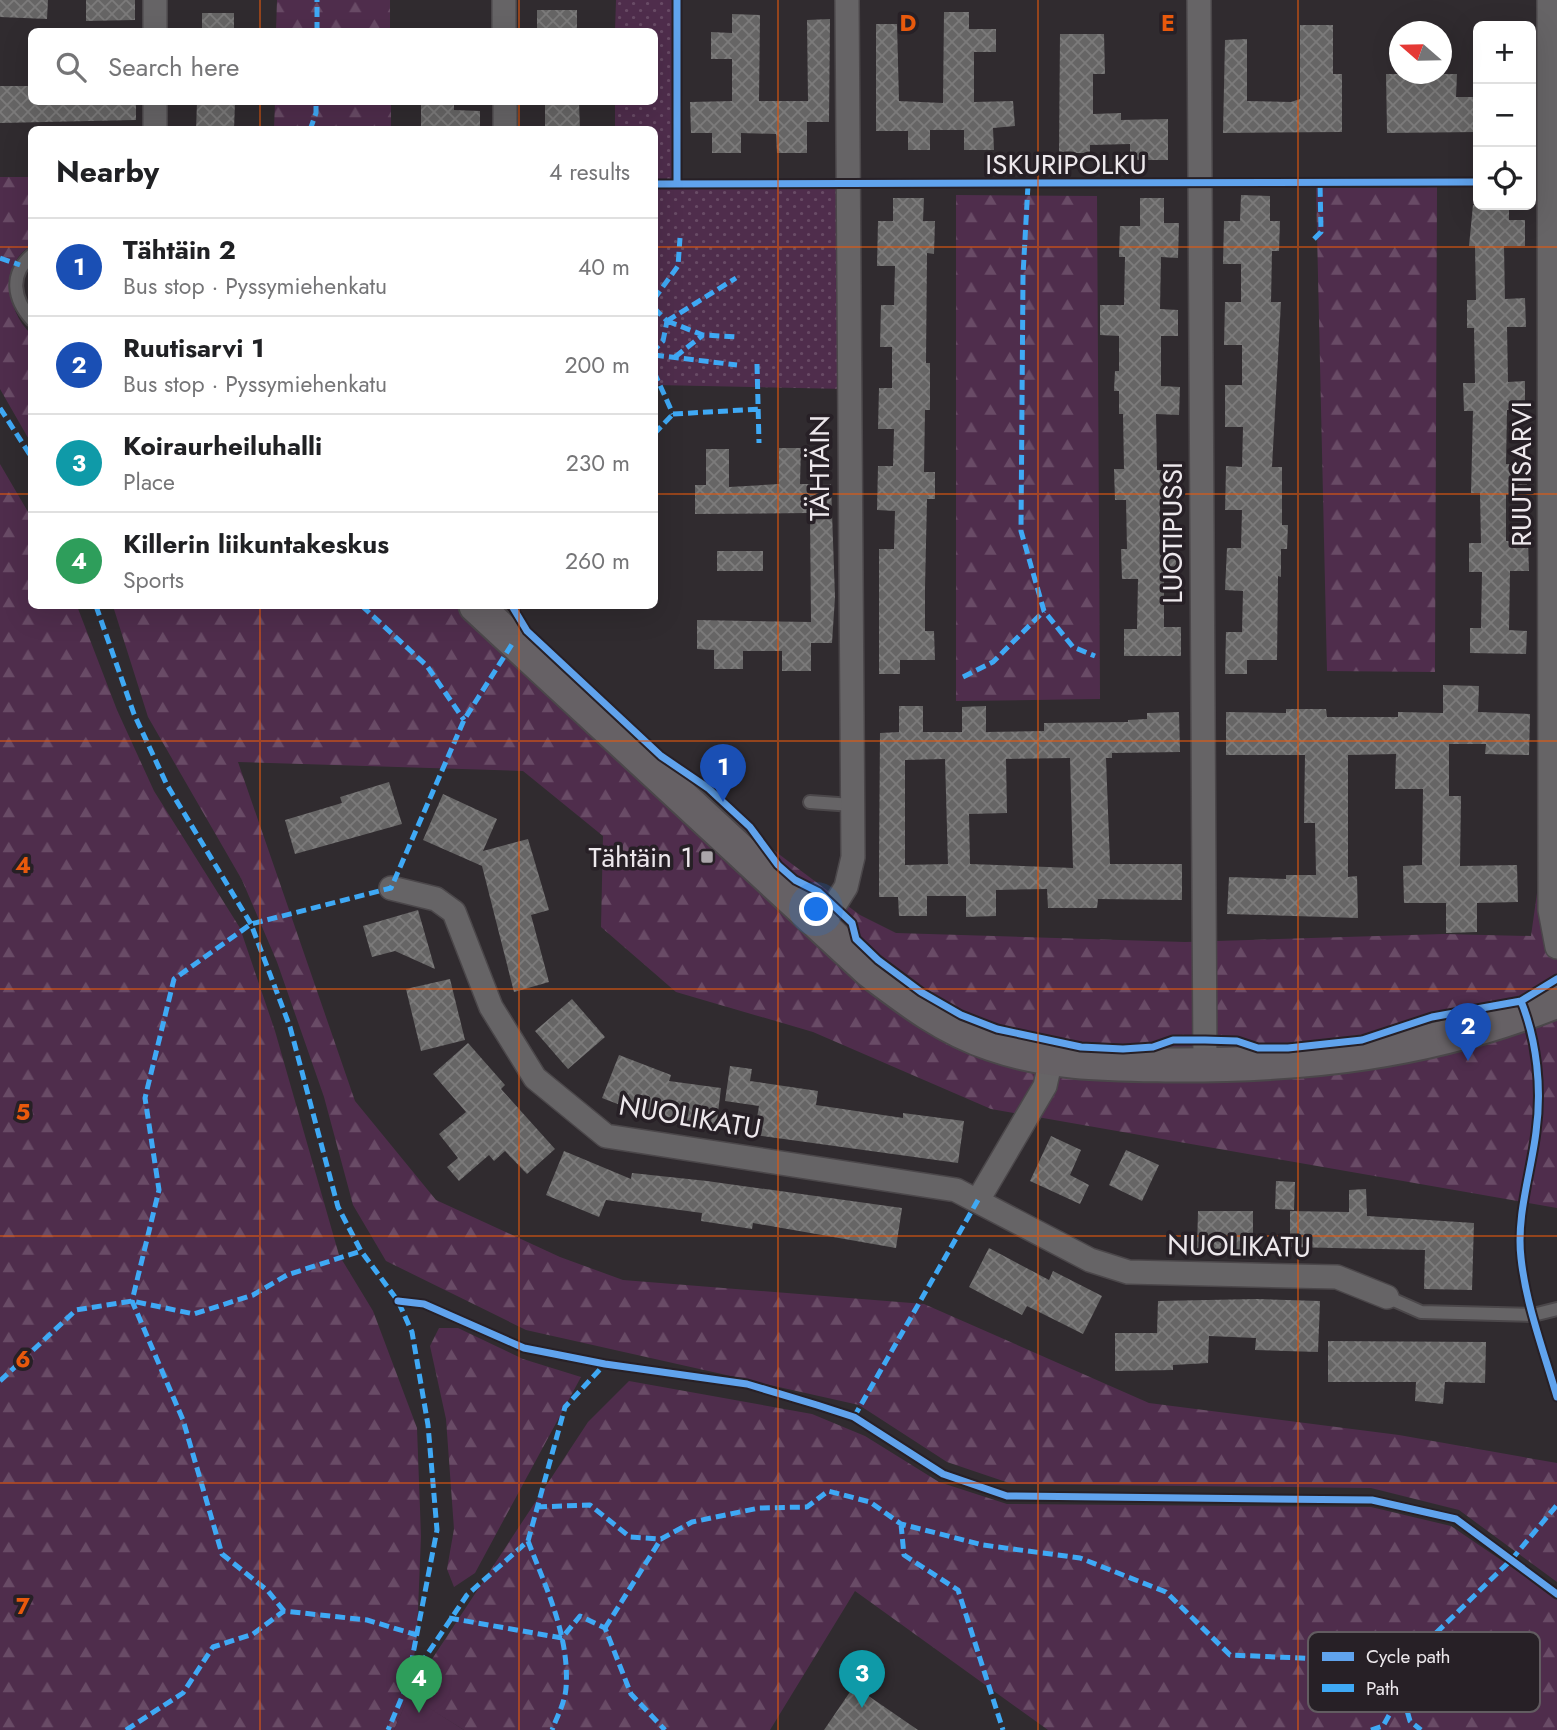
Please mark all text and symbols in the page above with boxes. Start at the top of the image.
text: D [900,6,917,40]
text: E [1161,6,1175,40]
north arrow [1389,21,1452,84]
map controls [1473,21,1536,210]
button: + [1473,21,1536,84]
search box [28,28,658,105]
icon: search [52,48,90,86]
text: Search here [108,48,240,86]
button: − [1473,84,1536,147]
street label: ISKURIPOLKU [985,144,1147,185]
button: locate [1473,147,1536,210]
text: Nearby [56,150,159,193]
text: 4 results [549,155,630,189]
text: Tähtäin 2 [123,231,236,269]
text: 1 [73,250,85,284]
text: 40 m [578,250,630,284]
text: Bus stop · Pyssymiehenkatu [123,269,387,303]
text: Ruutisarvi 1 [123,329,264,367]
text: 2 [71,348,87,382]
text: 200 m [564,348,630,382]
text: Bus stop · Pyssymiehenkatu [123,367,387,401]
street label: RUUTISARVI [1501,401,1542,547]
street label: TÄHTÄIN [799,415,840,521]
text: Koiraurheiluhalli [123,427,322,465]
text: 3 [72,446,86,480]
text: 230 m [566,446,630,480]
street label: LUOTIPUSSI [1152,462,1193,604]
text: Place [123,465,175,499]
text: Killerin liikuntakeskus [123,525,389,563]
text: 4 [71,544,87,578]
text: 260 m [565,544,630,578]
text: Sports [123,563,184,597]
pin: 1 [700,744,746,802]
place label: Tähtäin 1 [588,837,693,878]
text: 4 [15,848,31,882]
marker: Tähtäin 1 [699,849,715,865]
your location [799,892,833,926]
pin: 2 [1445,1003,1491,1061]
street label: NUOLIKATU [616,1084,764,1150]
text: 5 [16,1095,30,1129]
street label: NUOLIKATU [1167,1224,1311,1268]
text: 6 [15,1342,31,1376]
text: 7 [16,1589,30,1623]
legend [1308,1632,1540,1712]
text: Cycle path [1366,1643,1451,1670]
pin: 3 [839,1650,885,1708]
pin: 4 [396,1655,442,1713]
text: Path [1366,1675,1400,1702]

